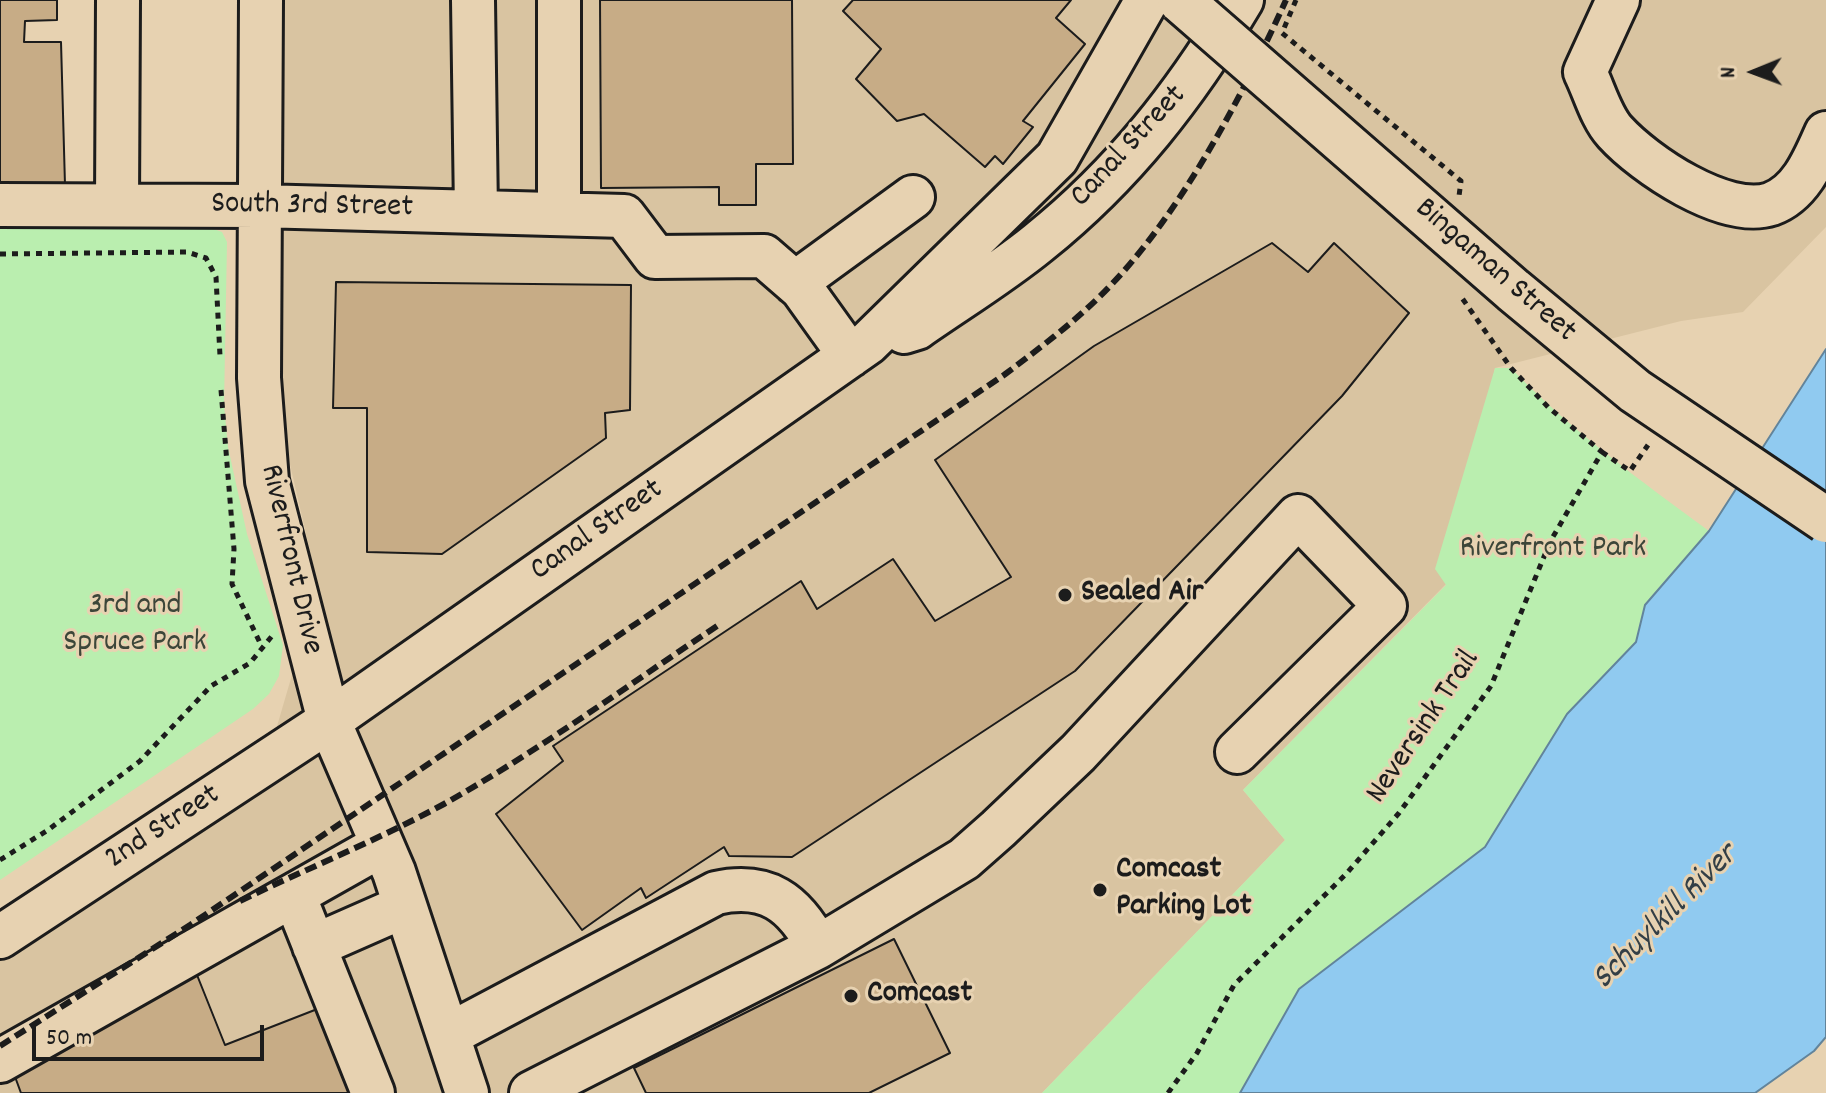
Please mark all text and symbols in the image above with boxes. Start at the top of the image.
north arrow [1714,32,1794,112]
text: N [1714,67,1745,78]
street label: Canal Street [1064,79,1196,217]
street label: South 3rd Street [211,187,413,229]
street label: Bingaman Street [1405,191,1583,353]
street label: Riverfront Drive [249,461,329,659]
street label: Canal Street [524,472,672,592]
park label: Riverfront Park [1460,532,1646,570]
place label: Sealed Air [1081,576,1203,614]
marker: Sealed Air [1056,586,1074,604]
park label: 3rd and Spruce Park [63,589,207,664]
street label: Neversink Trail [1360,644,1490,812]
street label: 2nd Street [100,778,228,880]
water label: Schuylkill River [1586,838,1748,1000]
place label: Comcast Parking Lot [1116,853,1252,928]
marker: Comcast Parking Lot [1091,881,1109,899]
place label: Comcast [867,977,972,1015]
marker: Comcast [842,987,860,1005]
scale bar [36,1009,268,1059]
text: 50 m [46,1022,92,1056]

